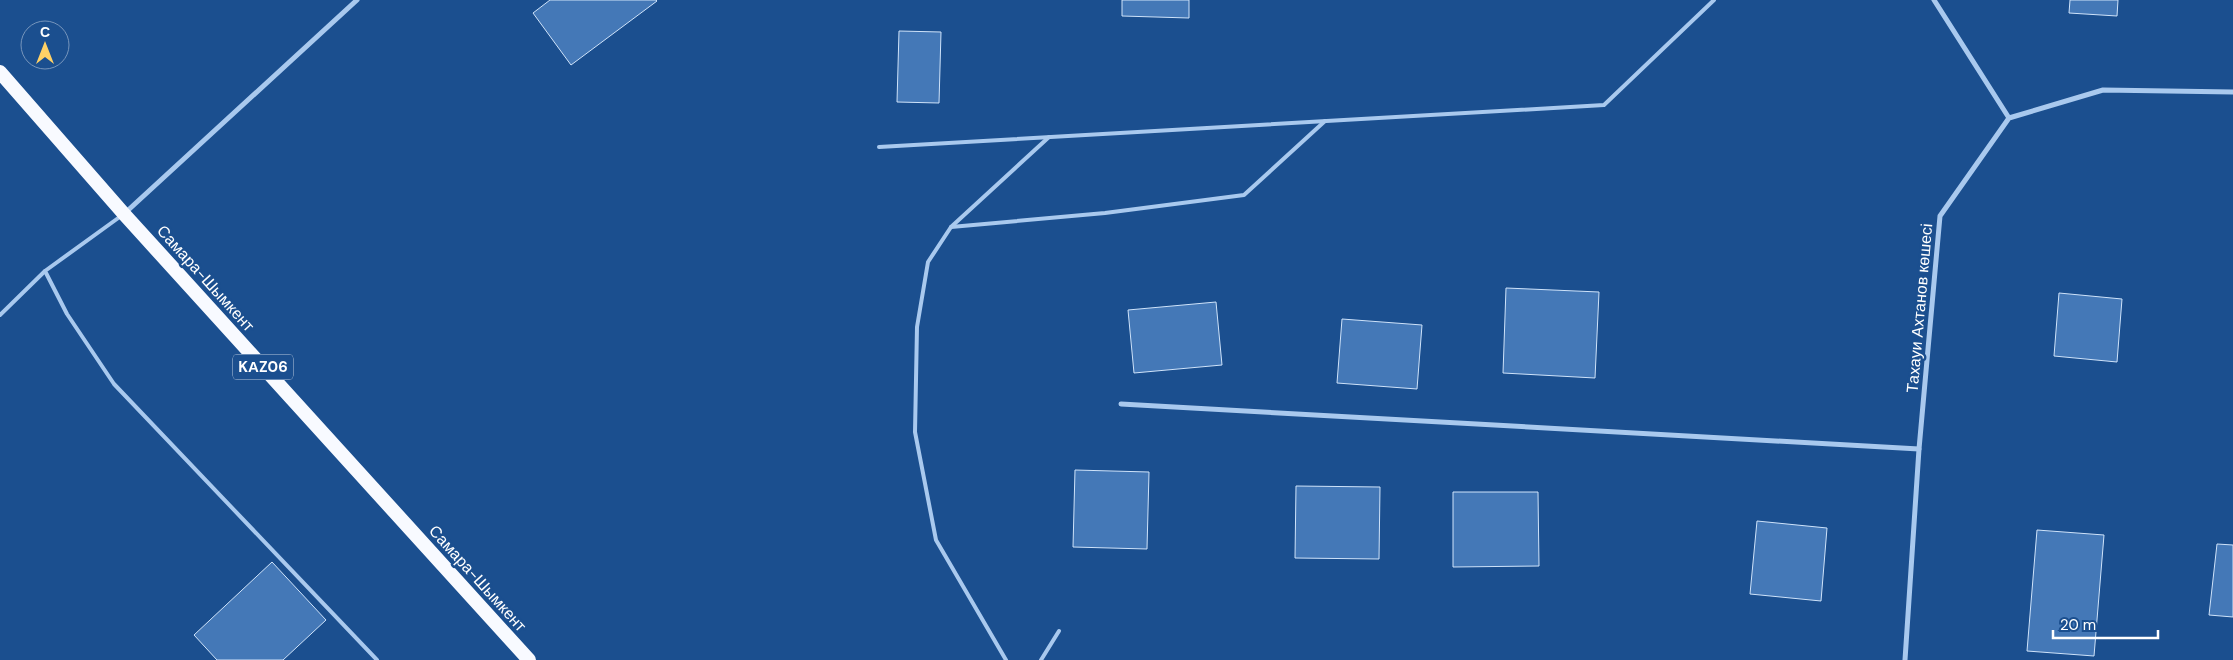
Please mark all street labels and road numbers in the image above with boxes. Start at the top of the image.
street label: Самара-Шымкент [152,221,260,337]
street label: Тахауи Ахтанов көшесі [1902,222,1937,394]
road number: KАZ06 [233,354,293,380]
street label: Самара-Шымкент [424,521,532,637]

